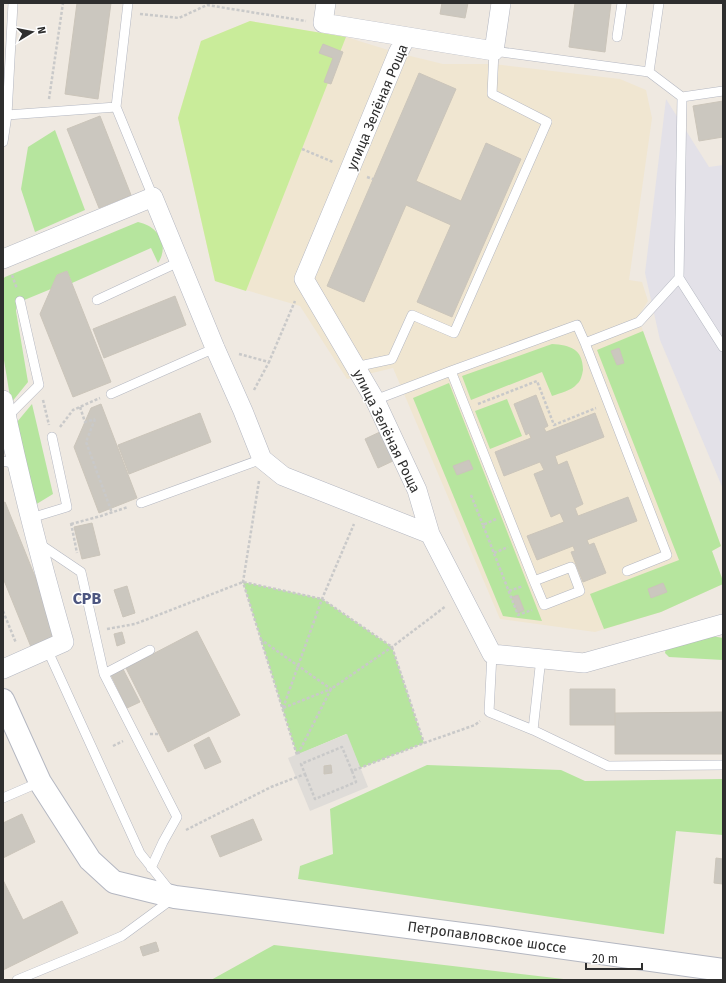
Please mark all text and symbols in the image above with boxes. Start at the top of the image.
north arrow [12,12,52,52]
text: N [34,26,48,35]
street label: улица Зелёная Роща [343,42,412,173]
street label: улица Зелёная Роща [349,367,424,496]
district label: СРВ [73,589,101,608]
street label: Петропавловское шоссе [406,918,568,957]
scale bar [586,945,642,971]
text: 20 m [592,952,618,966]

